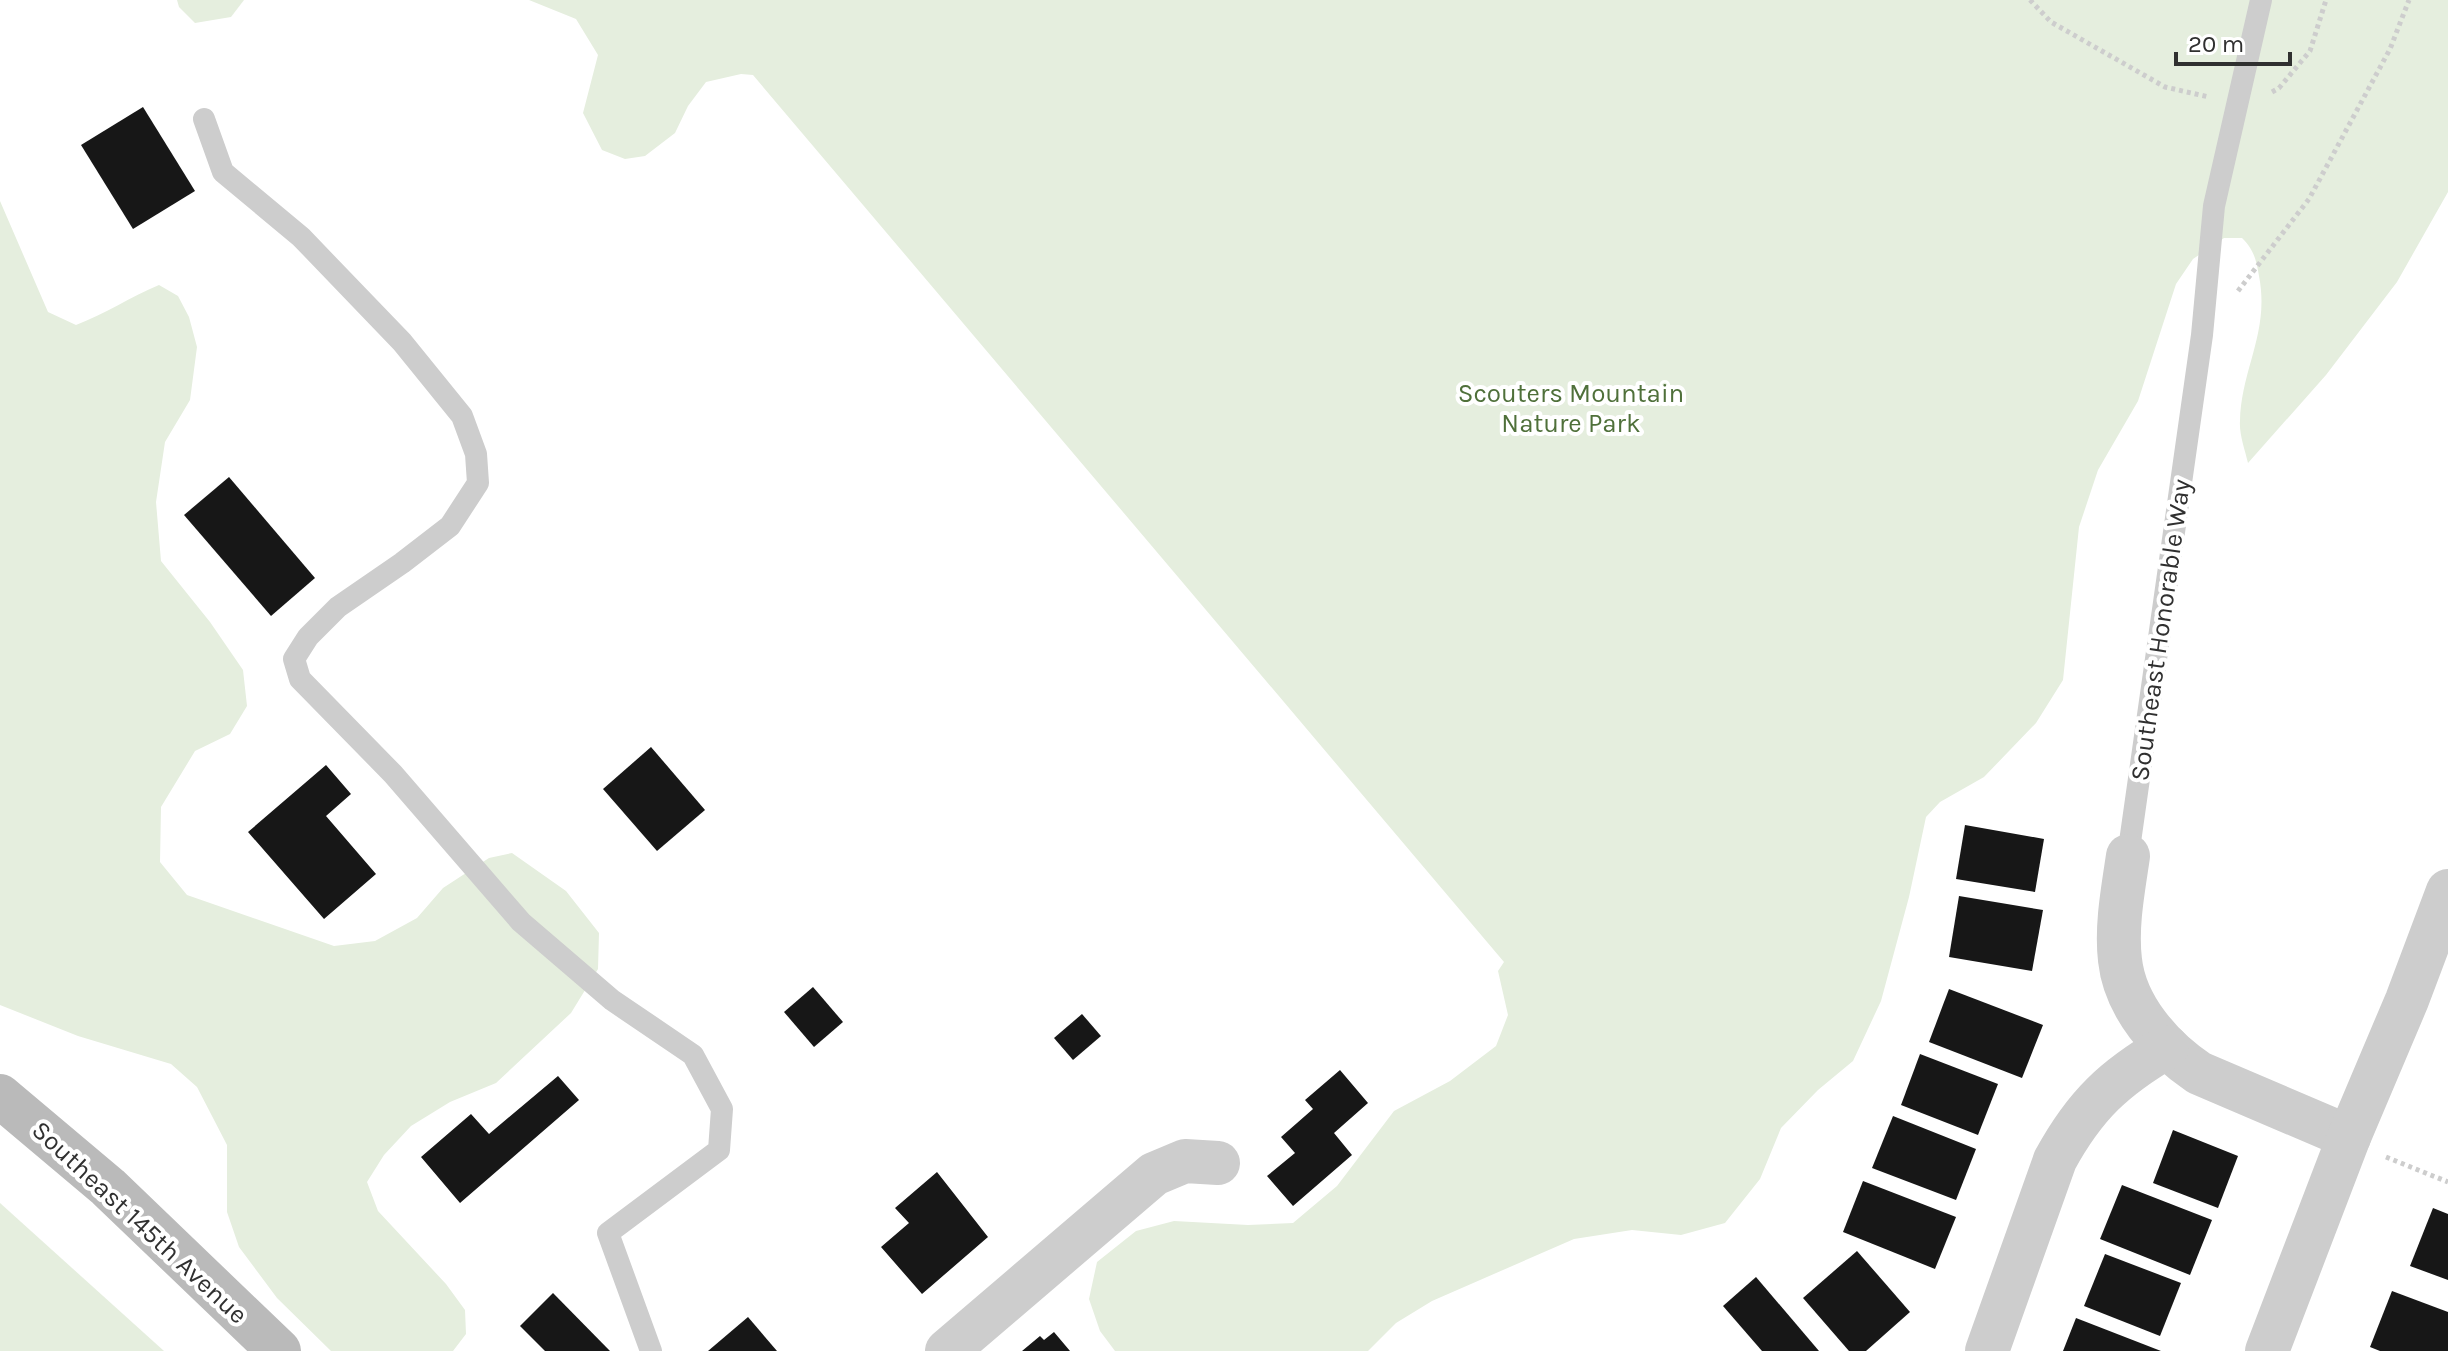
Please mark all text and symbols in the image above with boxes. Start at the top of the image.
scale bar [2176,16,2290,66]
text: 20 m [2188,30,2244,58]
park label: Scouters Mountain Nature Park [1458,378,1684,439]
street label: Southeast Honorable Way [2124,477,2197,783]
street label: Southeast 145th Avenue [25,1114,254,1330]

